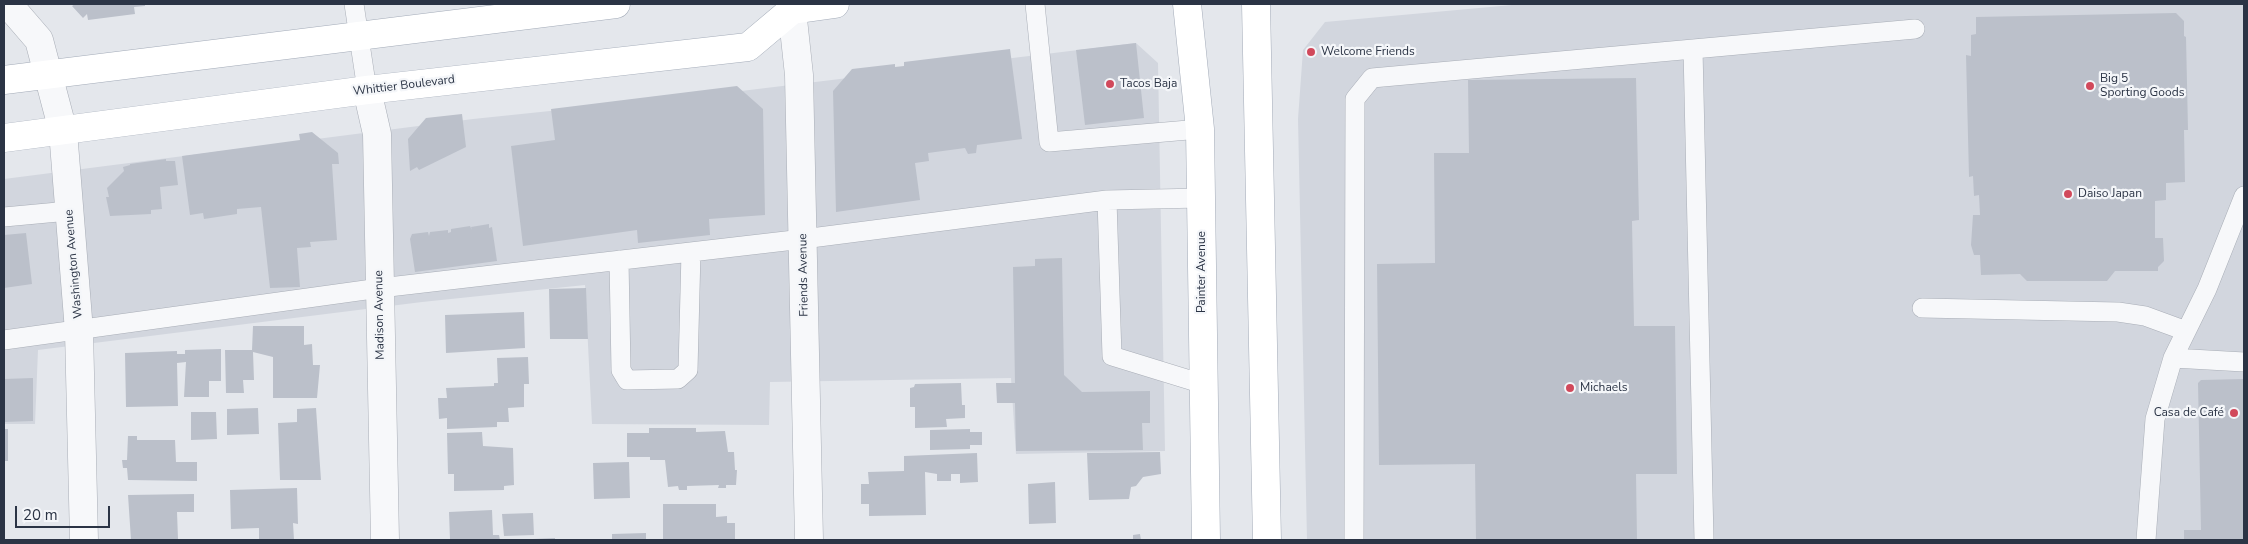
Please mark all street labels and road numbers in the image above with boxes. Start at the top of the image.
street label: Whittier Boulevard [352,73,456,99]
street label: Washington Avenue [62,209,86,319]
street label: Painter Avenue [1195,231,1209,313]
street label: Friends Avenue [796,233,812,317]
street label: Madison Avenue [372,270,388,360]

